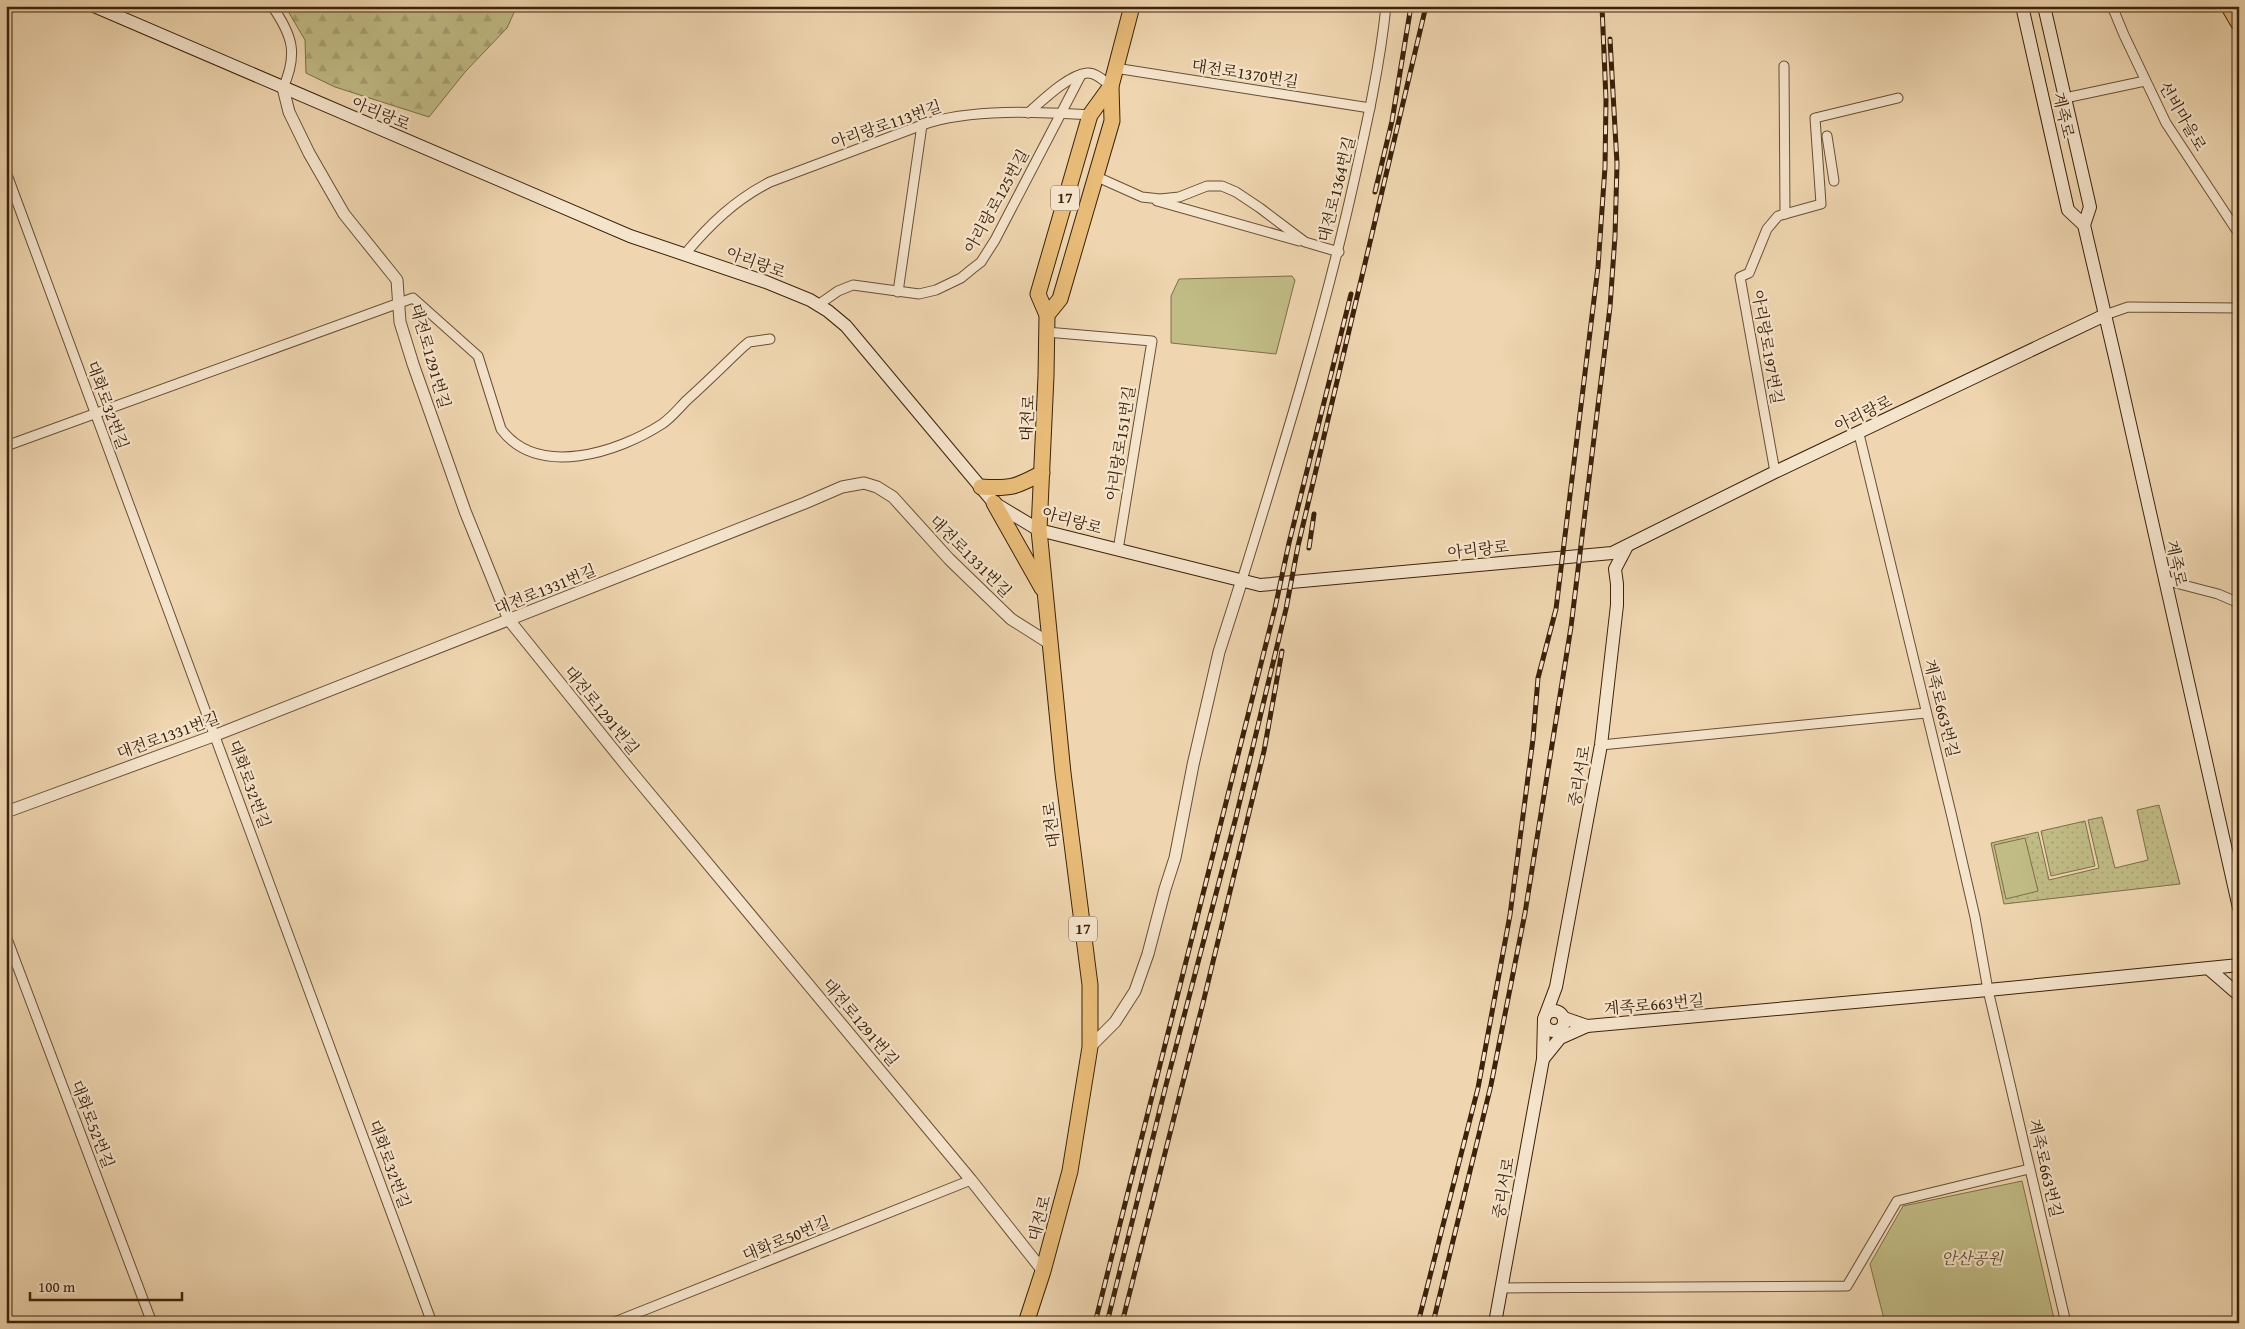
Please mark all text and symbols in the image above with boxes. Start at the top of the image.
street label: 대전로1370번길 [1190,53,1300,93]
street label: 선비마을로 [2153,77,2213,156]
street label: 아리랑로 [348,90,415,136]
street label: 계족로 [2047,90,2081,141]
street label: 아리랑로113번길 [827,94,945,154]
street label: 대전로1364번길 [1311,134,1361,244]
street label: 아리랑로125번길 [957,145,1035,257]
road number: 17 [1051,186,1079,210]
street label: 아리랑로 [723,240,790,284]
street label: 아리랑로197번길 [1746,288,1790,406]
street label: 대전로1291번길 [405,301,457,411]
street label: 대화로32번길 [81,357,135,453]
street label: 아리랑로151번길 [1099,384,1141,502]
street label: 아리랑로 [1830,388,1897,437]
street label: 대전로 [1014,394,1040,442]
street label: 아리랑로 [1039,500,1106,540]
street label: 대전로1331번길 [924,509,1018,603]
street label: 아리랑로 [1446,534,1511,564]
street label: 계족로 [2160,538,2194,589]
street label: 대전로1331번길 [490,558,600,620]
street label: 계족로663번길 [1918,656,1966,760]
street label: 대전로1291번길 [559,660,645,760]
street label: 대전로1331번길 [113,705,223,765]
street label: 대화로32번길 [223,736,277,832]
street label: 중리서로 [1562,743,1596,809]
street label: 대전로 [1036,800,1066,849]
road number: 17 [1069,916,1097,942]
street label: 대전로1291번길 [817,973,905,1071]
street label: 계족로663번길 [1603,988,1705,1020]
street label: 대화로52번길 [65,1076,121,1172]
street label: 대화로32번길 [363,1116,417,1212]
street label: 계족로663번길 [2023,1116,2069,1220]
street label: 중리서로 [1486,1155,1520,1221]
street label: 대전로 [1021,1192,1057,1244]
street label: 대화로50번길 [739,1210,833,1266]
park label: 안산공원 [1941,1246,2004,1270]
scale bar [30,1269,182,1301]
text: 100 m [38,1276,76,1297]

